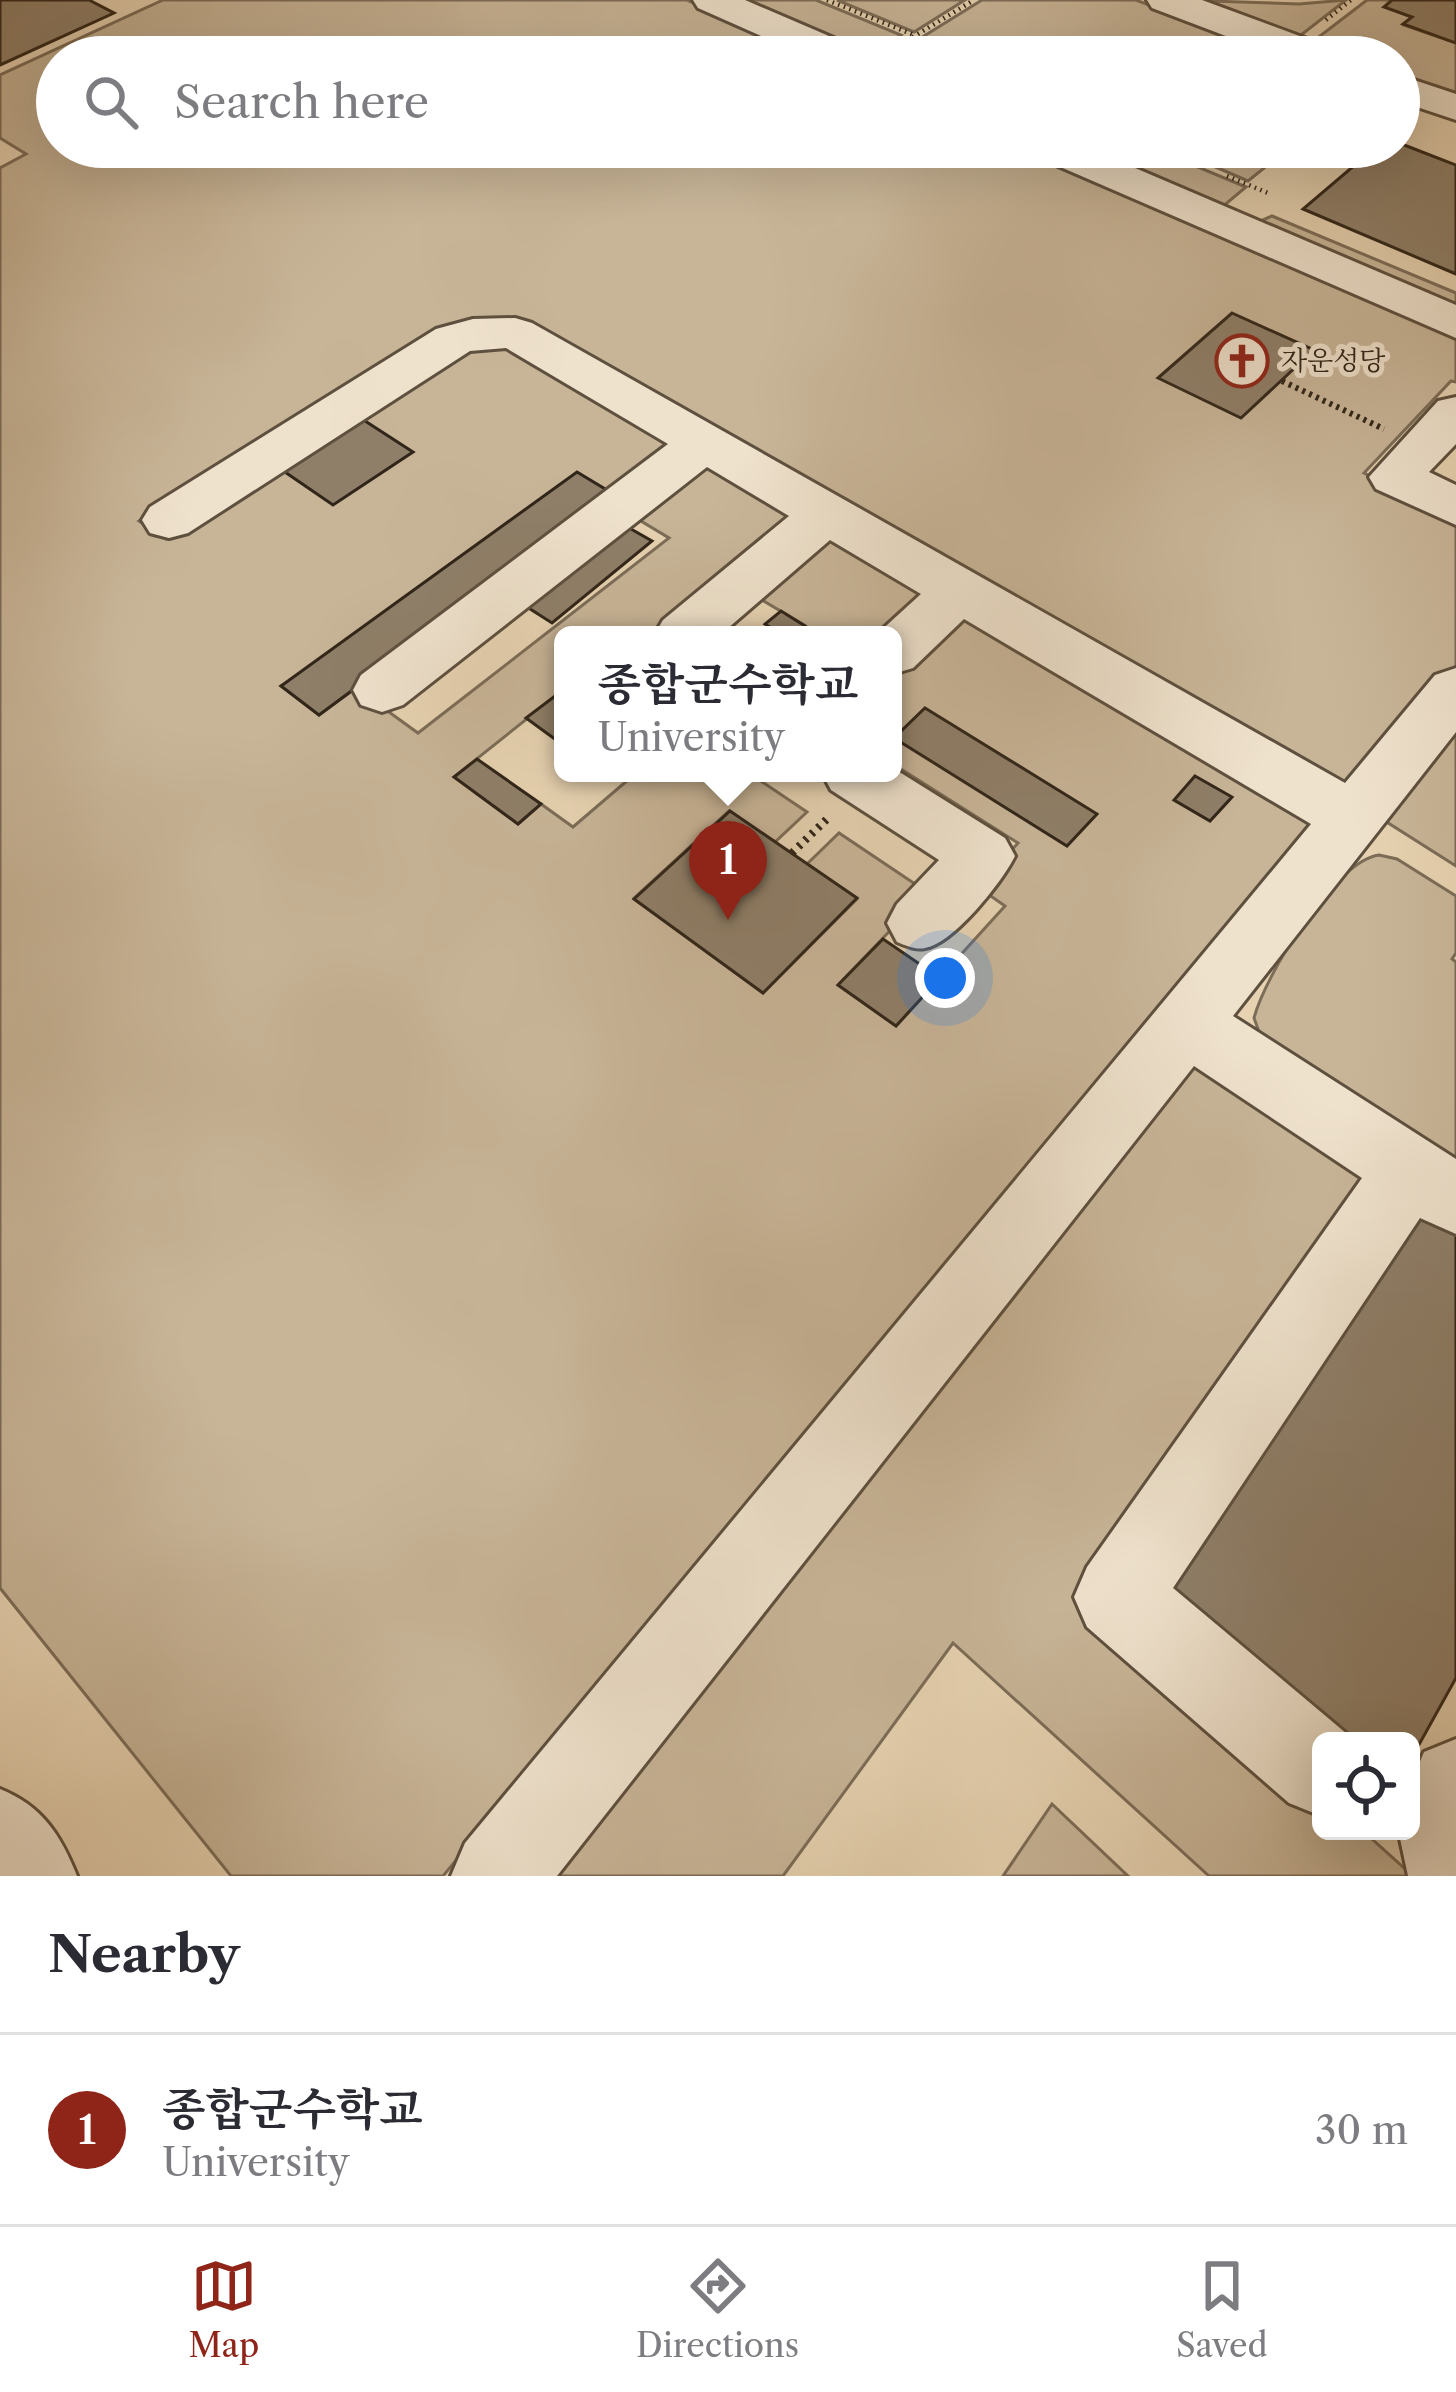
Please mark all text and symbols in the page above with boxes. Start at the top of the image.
search box [36,36,1420,168]
icon: search [78,69,144,135]
text: Search here [174,74,429,130]
church icon: 자운성당 [1214,333,1270,389]
place label: 자운성당 [1281,344,1385,377]
popup [554,626,902,782]
text: 종합군수학교 [598,656,858,712]
text: University [598,713,785,761]
pin: 1 [689,821,767,920]
your location [915,948,975,1008]
map controls [1312,1732,1420,1840]
button: locate [1312,1732,1420,1840]
text: Nearby [48,1923,240,1985]
text: 종합군수학교 [162,2081,423,2137]
text: 1 [78,2106,96,2154]
text: 30 m [1315,2106,1408,2154]
text: University [162,2138,350,2186]
tab: Map [188,2253,259,2366]
tab: Directions [636,2253,799,2366]
tab: Saved [1176,2253,1268,2366]

